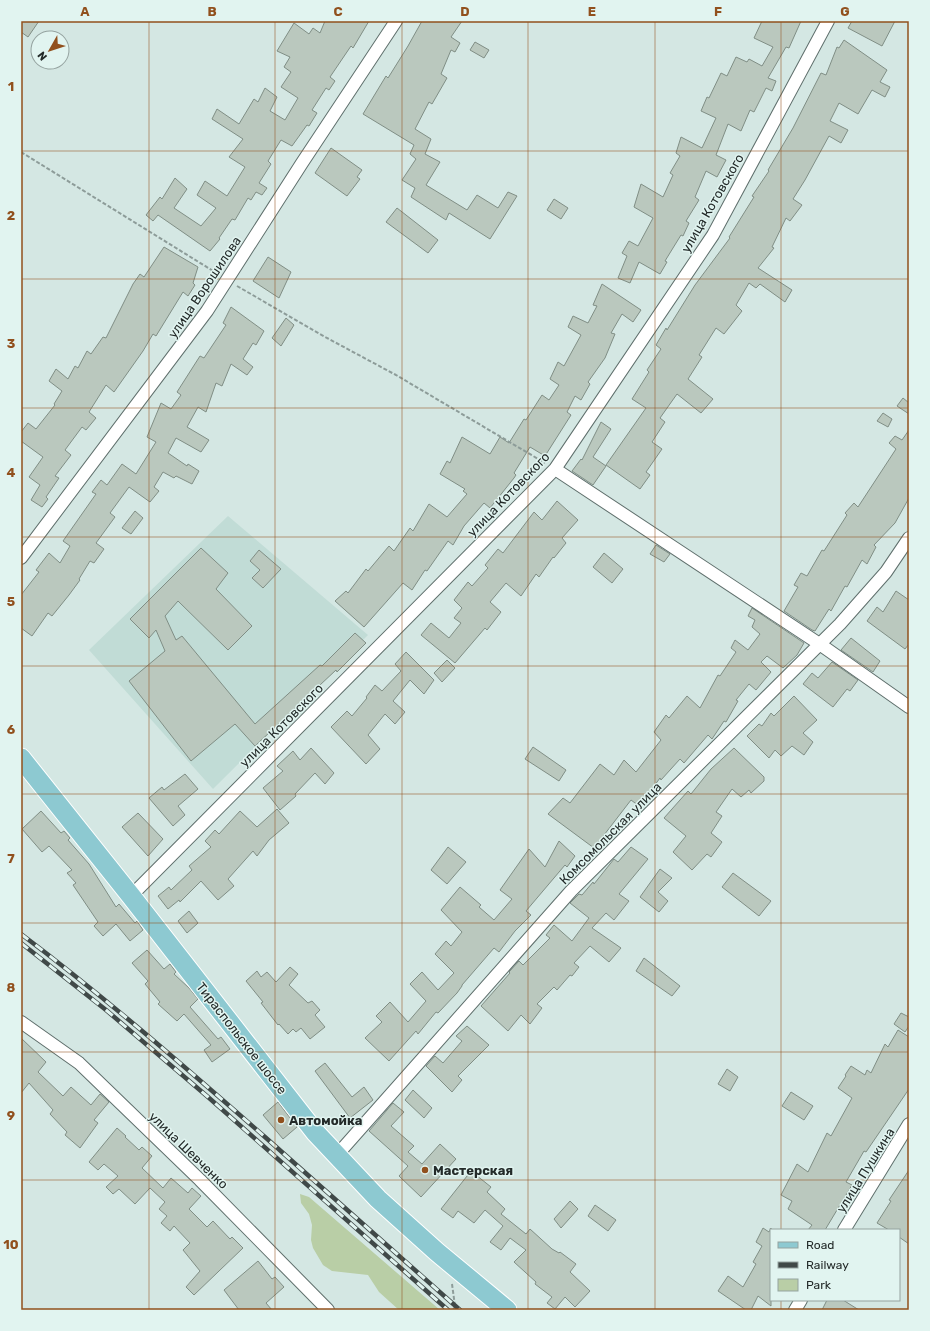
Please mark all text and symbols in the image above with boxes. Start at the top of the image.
text: A [80,4,90,19]
text: B [207,4,217,19]
text: C [333,4,343,19]
text: D [460,4,470,19]
text: E [588,4,596,19]
text: F [714,4,722,19]
text: G [840,4,850,19]
north arrow [30,30,70,70]
text: N [35,49,50,63]
text: 1 [8,79,14,94]
street label: улица Котовского [678,151,747,255]
text: 2 [7,208,15,223]
street label: улица Ворошилова [165,234,244,341]
text: 3 [7,336,16,351]
street label: улица Котовского [464,449,553,540]
text: 4 [7,465,16,480]
text: 5 [7,594,15,609]
street label: улица Котовского [237,681,326,770]
text: 6 [7,722,16,737]
street label: Комсомольская улица [556,779,664,887]
text: 7 [7,851,15,866]
street label: Тираспольское шоссе [193,979,290,1097]
text: 8 [7,980,16,995]
text: 9 [7,1108,15,1123]
street label: улица Шевченко [146,1109,231,1192]
place label: Автомойка [289,1113,362,1128]
marker: Автомойка [276,1115,286,1125]
street label: улица Пушкина [833,1125,898,1215]
place label: Мастерская [433,1163,513,1178]
marker: Мастерская [420,1165,430,1175]
legend [770,1229,900,1301]
text: 10 [3,1237,19,1252]
text: Road [806,1238,834,1252]
text: Railway [806,1258,849,1272]
text: Park [806,1278,832,1292]

